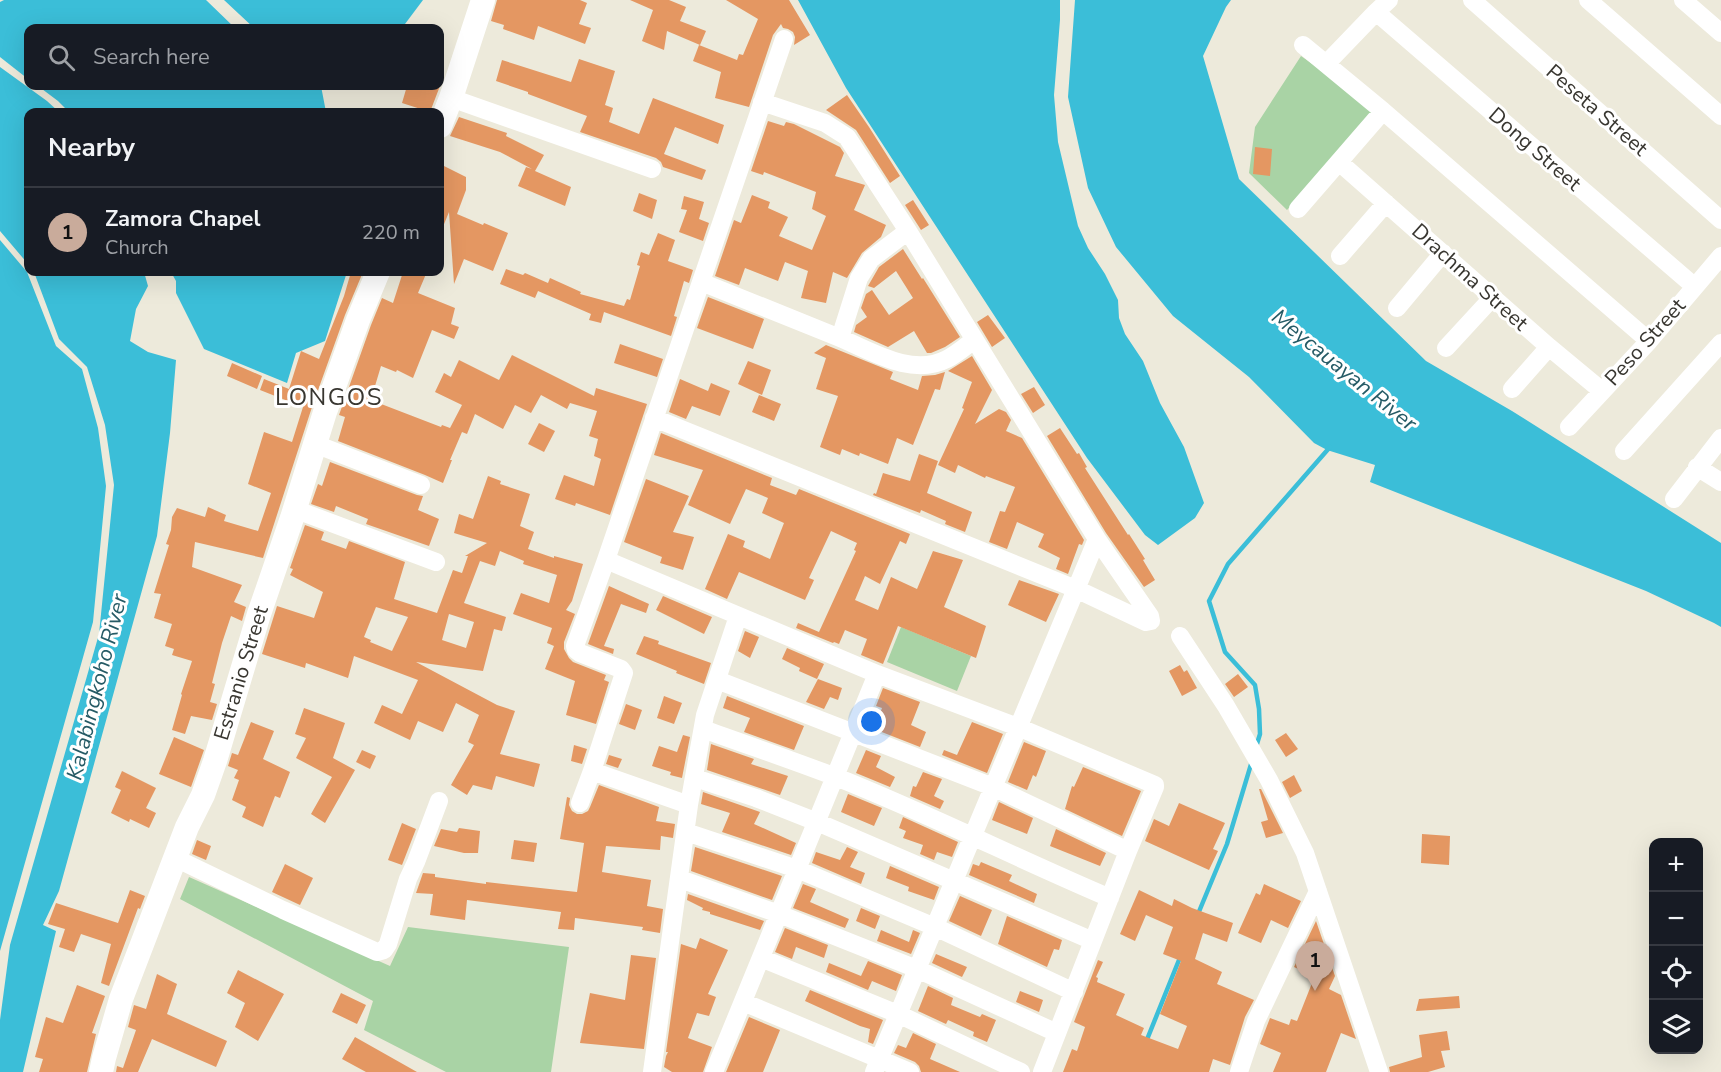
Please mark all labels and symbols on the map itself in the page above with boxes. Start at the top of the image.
street label: Peseta Street [1540,58,1654,162]
street label: Dong Street [1483,101,1588,197]
street label: Drachma Street [1406,217,1535,337]
street label: Peso Street [1598,292,1692,392]
water label: Meycauayan River [1265,302,1424,439]
district label: LONGOS [275,381,383,413]
water label: Kalabingkoho River [59,590,135,783]
street label: Estranio Street [207,602,275,744]
your location [857,707,886,736]
pin: 1 [1296,942,1334,991]

